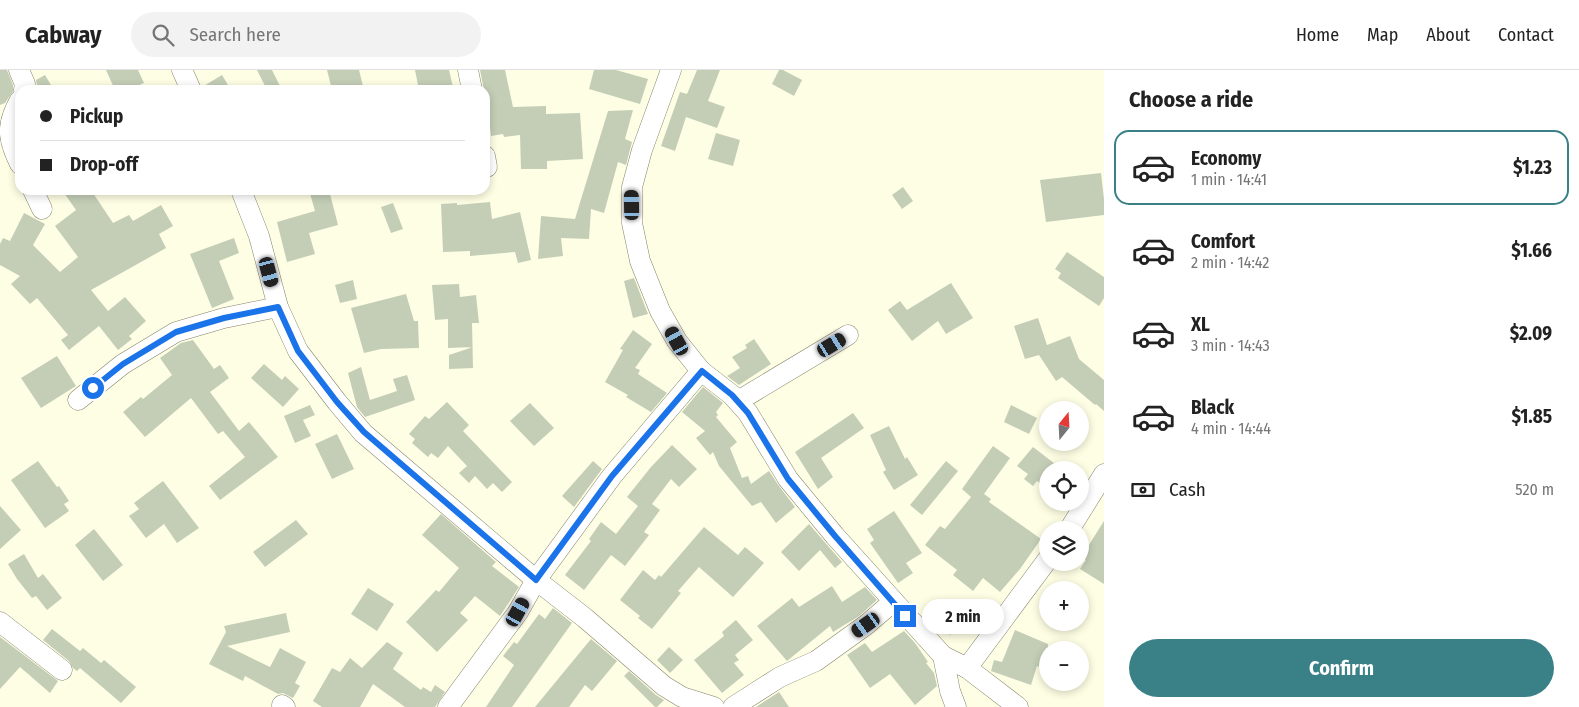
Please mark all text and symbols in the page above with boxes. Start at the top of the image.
search box [131,12,481,57]
text: Cabway [25,21,101,49]
icon: search [149,21,177,49]
text: Search here [189,23,281,46]
text: Home [1296,24,1339,46]
text: Map [1367,24,1398,46]
text: About [1426,24,1470,46]
text: Contact [1498,24,1554,46]
text: Choose a ride [1129,86,1253,113]
text: Pickup [70,105,123,128]
icon: car [1131,145,1176,190]
text: Economy [1191,147,1261,170]
text: Drop-off [70,153,138,176]
text: $1.23 [1513,156,1552,179]
text: 1 min · 14:41 [1191,170,1267,189]
car [624,190,639,220]
icon: car [1131,228,1176,273]
text: Comfort [1191,230,1255,253]
text: $1.66 [1511,239,1552,262]
text: 2 min · 14:42 [1191,253,1269,272]
car [257,256,280,288]
icon: car [1131,311,1176,356]
text: XL [1191,313,1210,336]
text: $2.09 [1510,322,1552,345]
car [663,324,690,358]
car [815,331,848,359]
text: 3 min · 14:43 [1191,336,1270,355]
route start [82,377,104,399]
icon: car [1131,394,1176,439]
text: Black [1191,396,1234,419]
north arrow [1039,401,1089,451]
map controls [1039,401,1089,691]
text: $1.85 [1511,405,1552,428]
text: 4 min · 14:44 [1191,419,1271,438]
button: locate [1039,461,1089,511]
icon: cash [1129,476,1157,504]
text: Cash [1169,478,1206,501]
text: 520 m [1515,480,1554,499]
button: layers [1039,521,1089,571]
button: + [1039,581,1089,631]
car [504,595,531,629]
callout: 2 min [922,598,1005,634]
route end [894,605,916,627]
text: 2 min [945,607,981,626]
car [849,610,882,640]
button: Confirm [1129,639,1554,697]
button: − [1039,641,1089,691]

